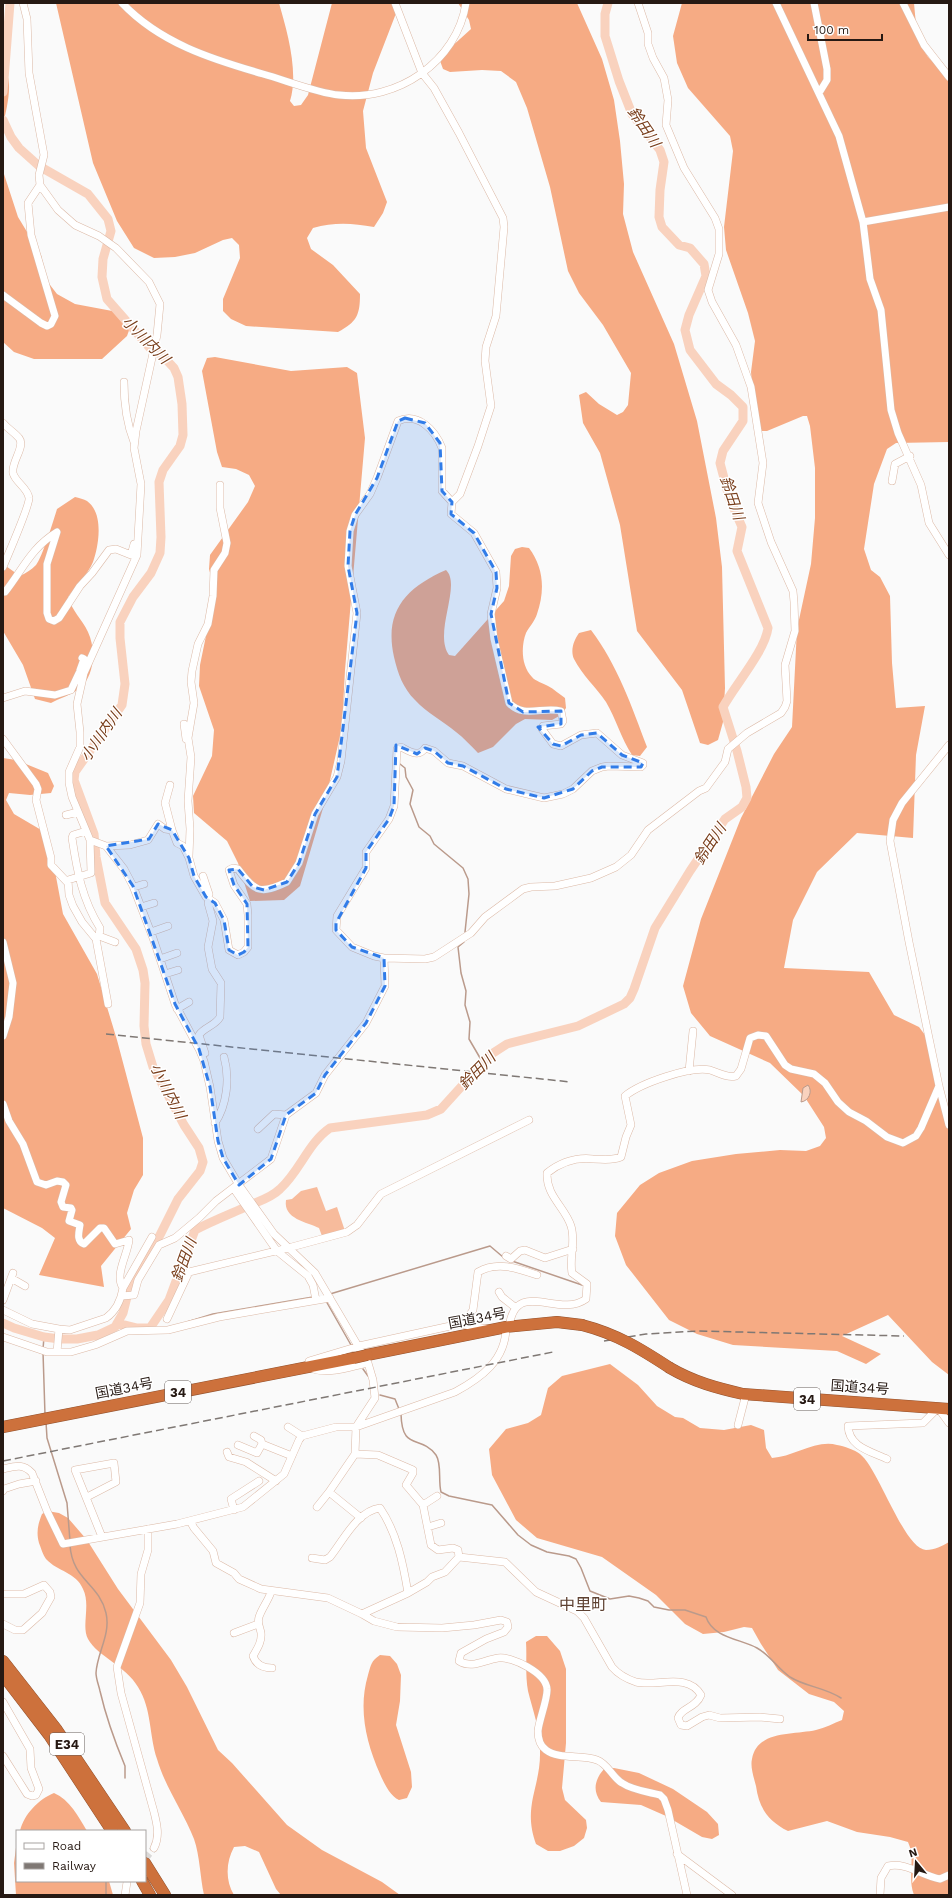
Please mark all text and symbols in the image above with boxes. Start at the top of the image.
scale bar [808,16,882,42]
text: 100 m [814,23,849,37]
water label: 鈴田川 [624,103,665,152]
water label: 小川内川 [118,312,175,369]
water label: 鈴田川 [716,474,748,524]
water label: 小川内川 [76,704,127,765]
water label: 鈴田川 [690,819,731,868]
water label: 鈴田川 [455,1047,501,1093]
water label: 小川内川 [146,1060,191,1124]
water label: 鈴田川 [168,1234,201,1284]
street label: 国道34号 [447,1305,507,1331]
street label: 国道34号 [94,1375,154,1401]
street label: 国道34号 [830,1377,890,1397]
road number: 34 [165,1381,191,1403]
road number: 34 [794,1388,820,1410]
district label: 中里町 [559,1595,607,1614]
road number: E34 [50,1733,84,1755]
legend [16,1830,146,1882]
text: Road [52,1839,81,1853]
north arrow [896,1842,936,1882]
text: N [907,1846,919,1860]
text: Railway [52,1859,97,1873]

